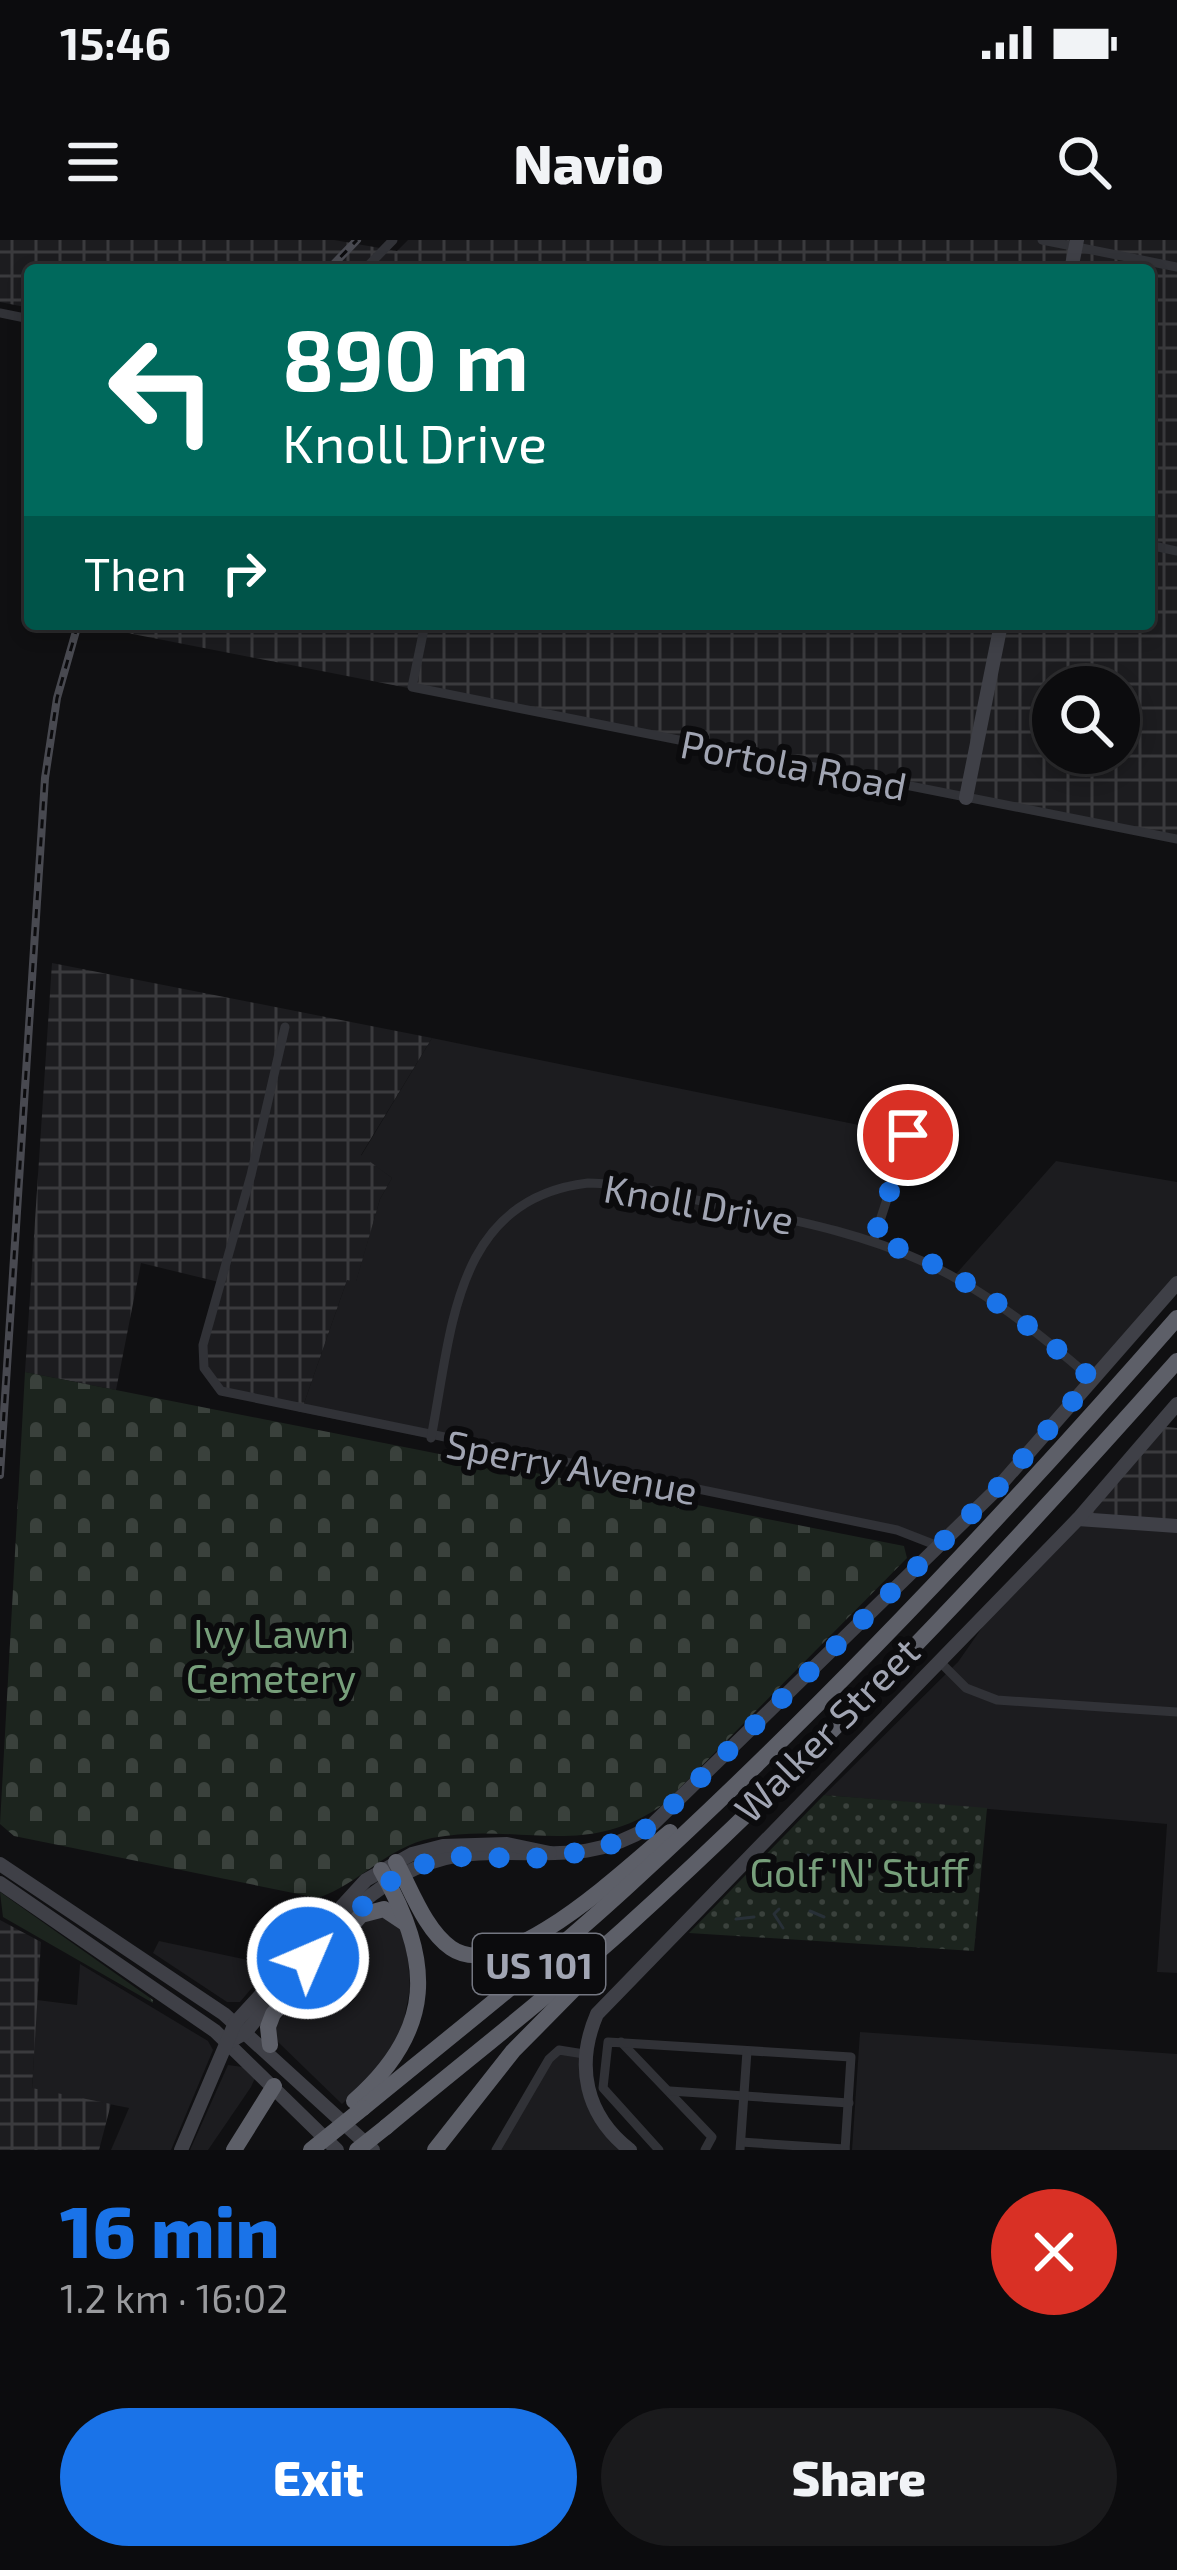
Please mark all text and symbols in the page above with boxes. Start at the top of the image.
text: 15:46 [60,15,171,69]
icon: menu [60,129,126,195]
icon: search [1051,129,1117,195]
text: Navio [513,130,664,195]
text: 890 m [282,307,529,408]
icon: left [84,312,240,468]
text: Knoll Drive [282,409,547,474]
icon: right [211,540,277,606]
text: Then [84,546,187,600]
map controls [1032,666,1140,774]
button: search [1032,666,1140,774]
street label: Portola Road [677,719,911,809]
pin [857,1084,959,1186]
icon: arrive [875,1102,941,1168]
street label: Knoll Drive [601,1163,797,1243]
street label: Sperry Avenue [442,1419,702,1513]
park label: Ivy Lawn Cemetery [186,1609,356,1701]
street label: Walker Street [724,1627,928,1831]
park label: Golf 'N' Stuff [750,1848,970,1895]
position arrow [245,1895,371,2021]
road number: US 101 [473,1934,605,1994]
text: 16 min [60,2186,280,2272]
button: close [991,2189,1117,2315]
text: 1.2 km · 16:02 [60,2274,288,2321]
button: Exit [60,2408,577,2546]
button: Share [601,2408,1117,2546]

